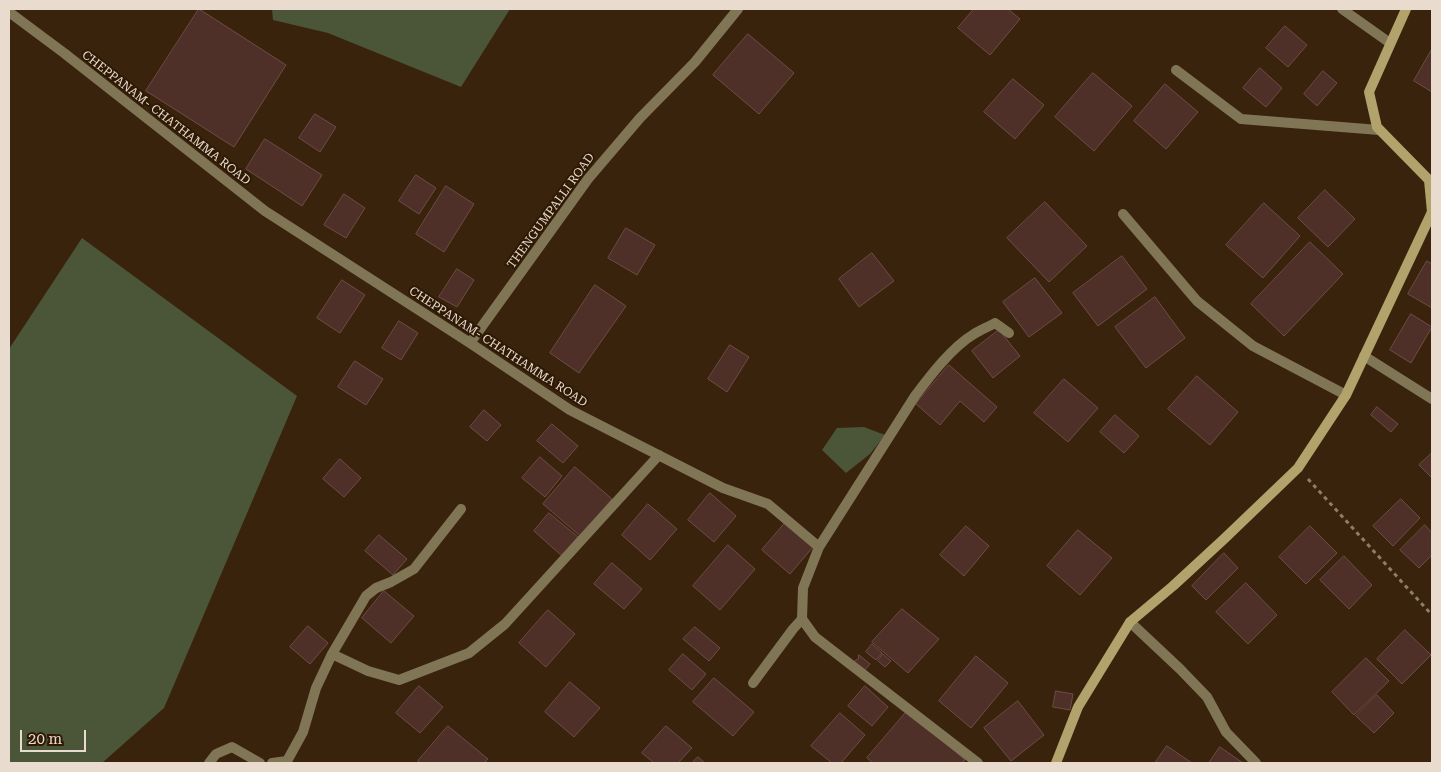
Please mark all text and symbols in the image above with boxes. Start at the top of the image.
street label: CHEPPANAM- CHATHAMMA ROAD [79,48,253,188]
street label: THENGUMPALLI ROAD [504,151,598,271]
street label: CHEPPANAM- CHATHAMMA ROAD [406,284,590,410]
scale bar [22,720,89,752]
text: 20 m [28,730,62,748]

